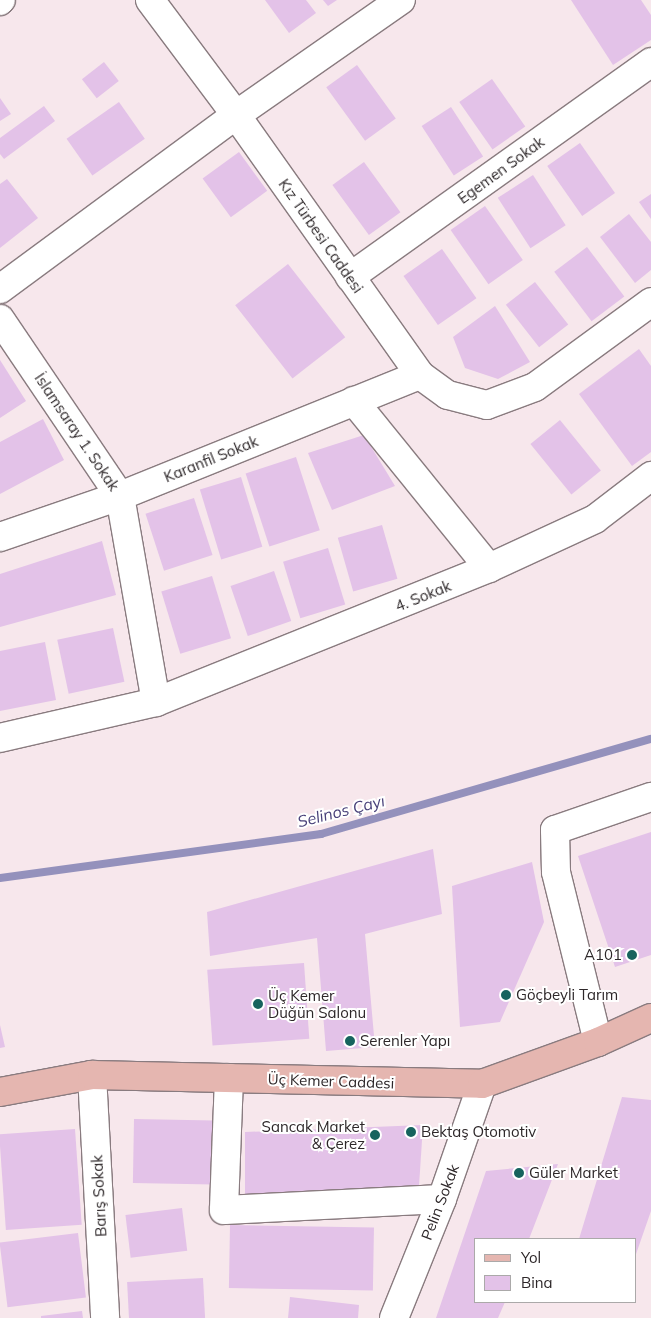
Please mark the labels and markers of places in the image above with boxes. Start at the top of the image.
place label: A101 [584,946,622,964]
marker: A101 [626,949,638,961]
place label: Üç Kemer Düğün Salonu [268,986,366,1021]
place label: Göçbeyli Tarım [516,986,618,1004]
marker: Göçbeyli Tarım [500,989,512,1001]
marker: Üç Kemer Düğün Salonu [252,998,264,1010]
place label: Serenler Yapı [360,1032,450,1050]
marker: Serenler Yapı [344,1035,356,1047]
place label: Sancak Market & Çerez [262,1117,365,1152]
place label: Bektaş Otomotiv [421,1123,536,1141]
marker: Bektaş Otomotiv [405,1126,417,1138]
marker: Sancak Market & Çerez [369,1129,381,1141]
place label: Güler Market [529,1164,618,1182]
marker: Güler Market [513,1167,525,1179]

